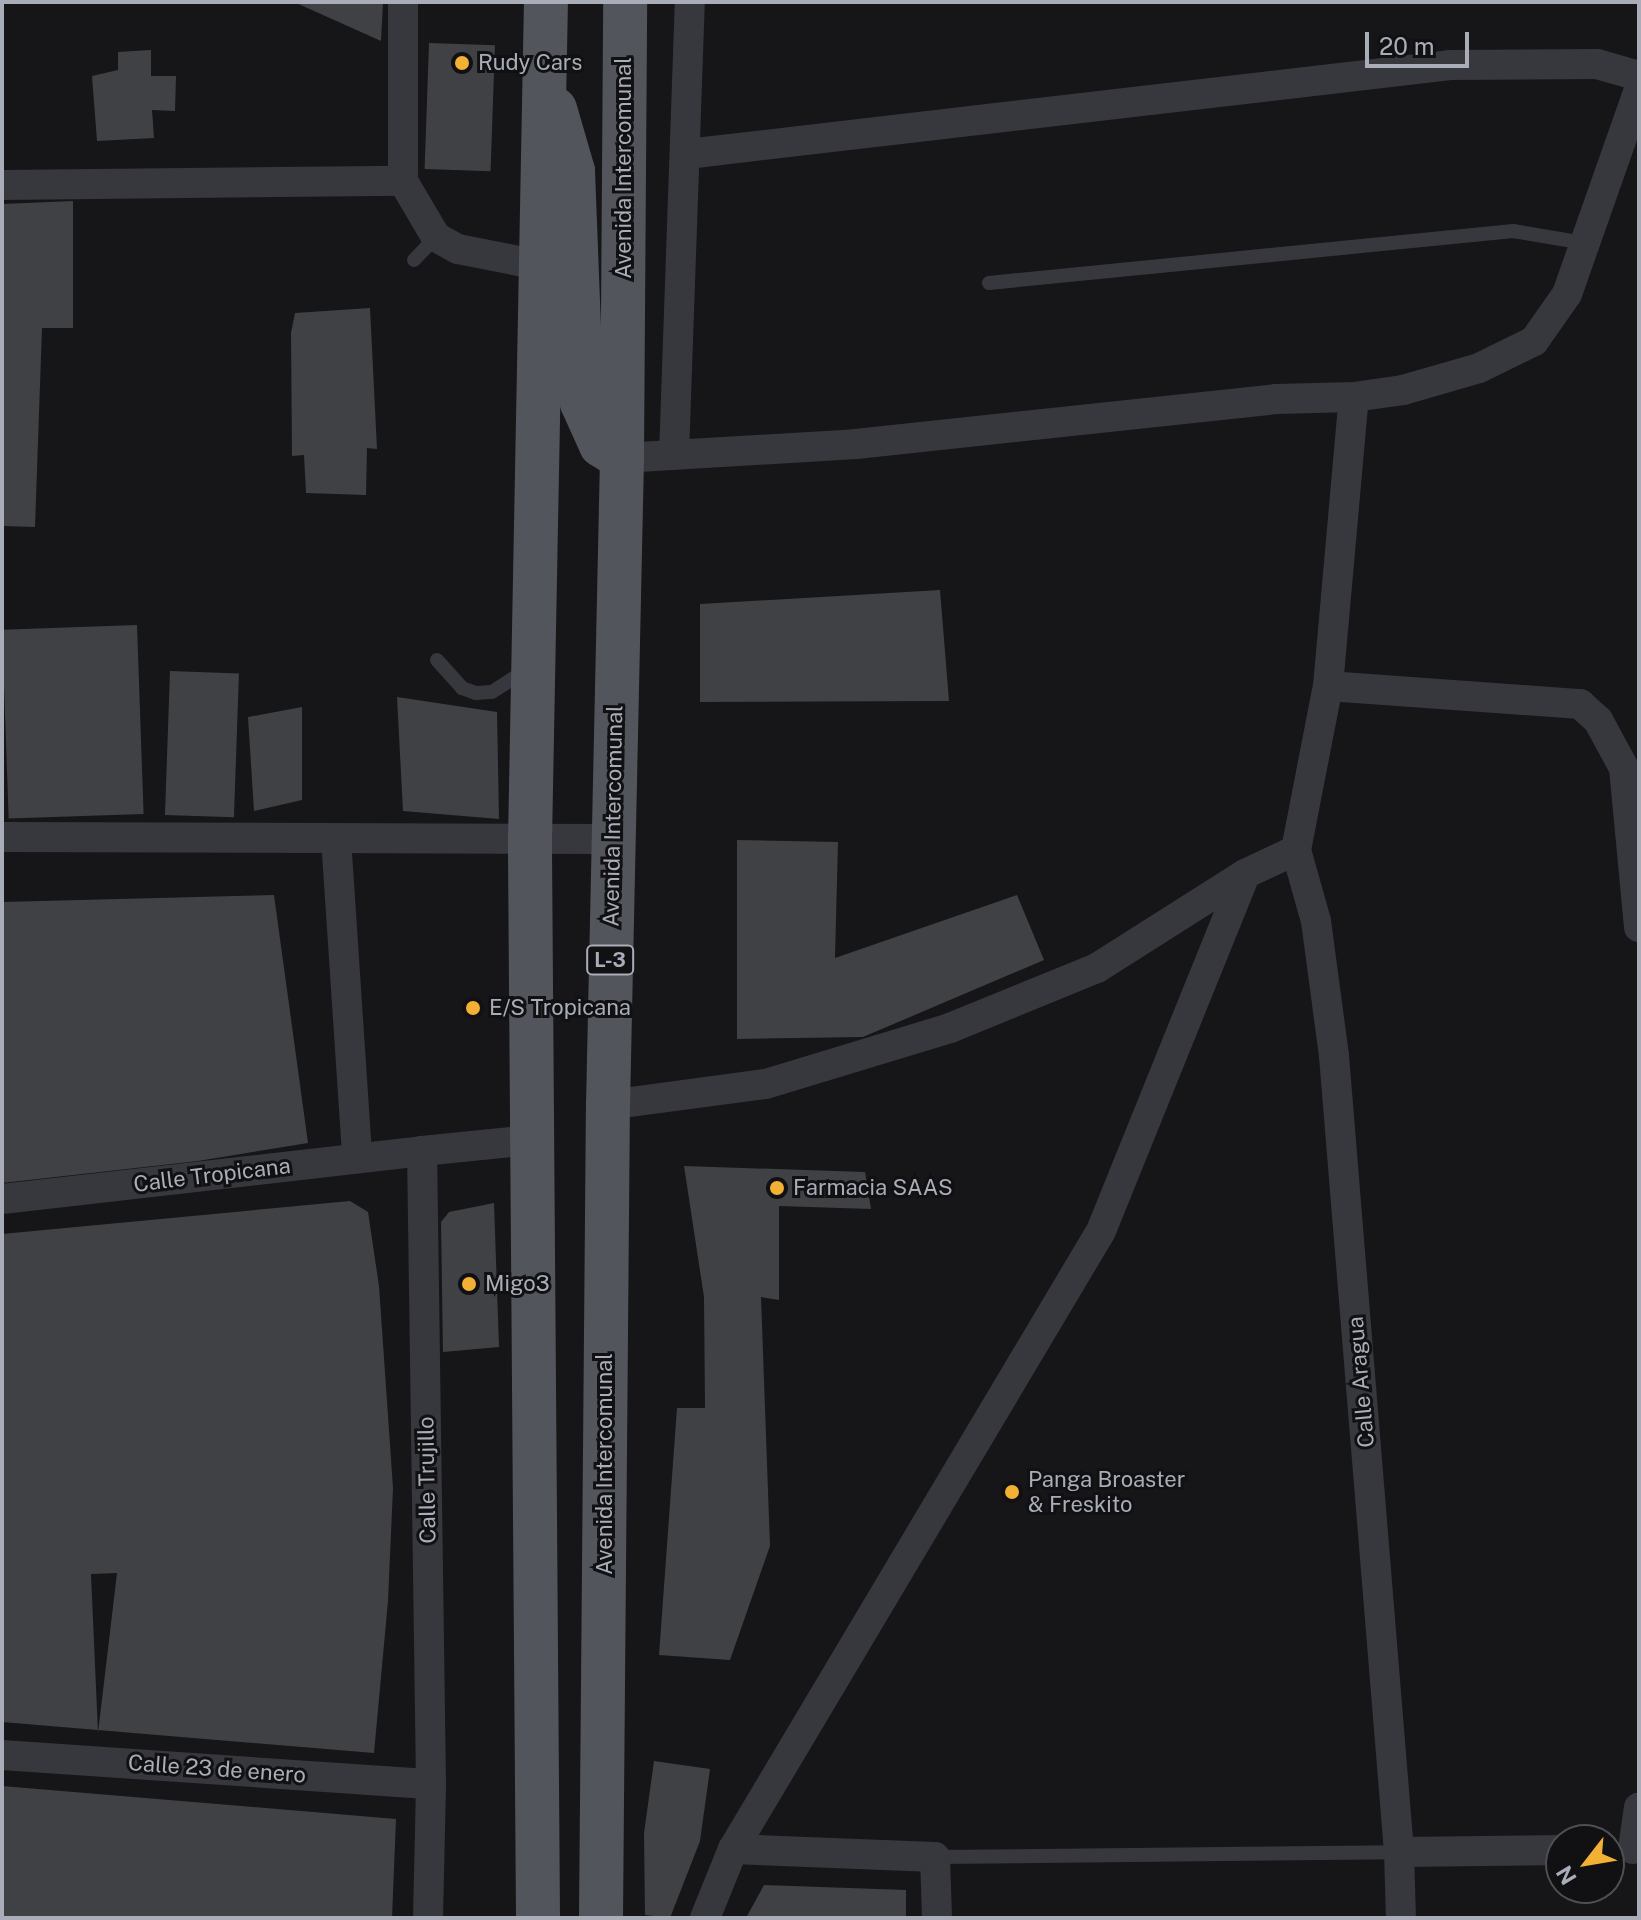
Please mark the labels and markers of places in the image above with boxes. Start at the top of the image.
place label: Rudy Cars [478,50,583,76]
marker: Rudy Cars [453,54,471,72]
place label: E/S Tropicana [489,995,631,1021]
marker: E/S Tropicana [464,999,482,1017]
place label: Farmacia SAAS [793,1175,953,1201]
marker: Farmacia SAAS [768,1179,786,1197]
place label: Migo3 [485,1271,550,1297]
marker: Migo3 [460,1275,478,1293]
place label: Panga Broaster & Freskito [1028,1466,1185,1518]
marker: Panga Broaster & Freskito [1003,1483,1021,1501]

